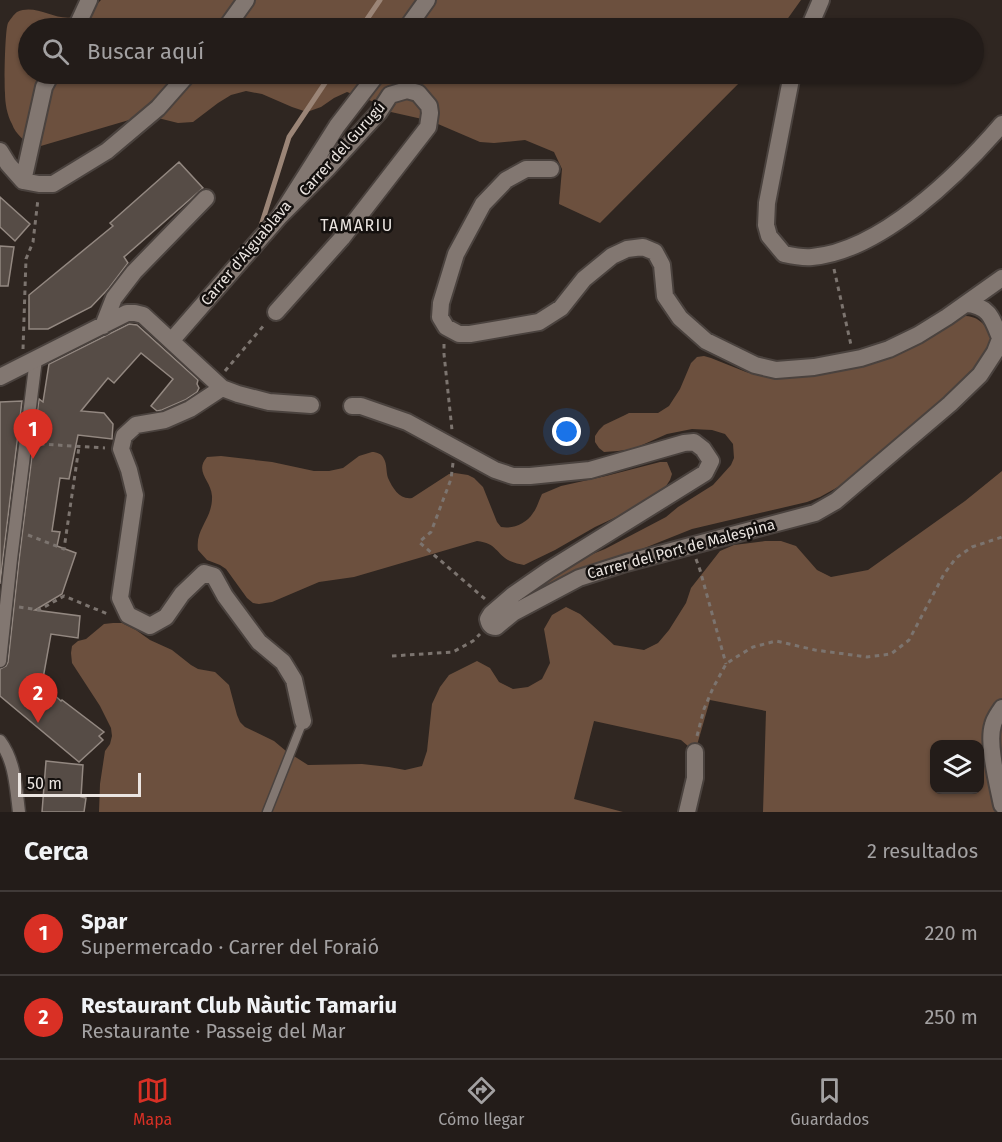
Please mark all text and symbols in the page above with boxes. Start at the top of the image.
search box [18,18,984,84]
icon: search [39,35,72,68]
text: Buscar aquí [87,38,204,65]
street label: Carrer del Gurugú [295,98,389,200]
street label: Carrer d'Aiguablava [197,197,295,309]
district label: TAMARIU [320,216,394,235]
pin: 1 [14,410,52,459]
your location [552,417,581,446]
street label: Carrer del Port de Malespina [585,515,777,583]
pin: 2 [18,674,57,723]
map controls [930,740,984,794]
button: layers [930,740,984,794]
scale bar [18,770,141,798]
text: 50 m [27,774,62,793]
text: Cerca [24,836,89,867]
text: 2 resultados [867,839,978,863]
text: Spar [81,908,127,935]
text: 1 [39,921,48,945]
text: 220 m [925,921,978,945]
text: Supermercado · Carrer del Foraió [81,935,379,959]
text: Restaurant Club Nàutic Tamariu [81,992,397,1019]
text: 2 [38,1005,49,1029]
text: 250 m [924,1005,978,1029]
text: Restaurante · Passeig del Mar [81,1019,346,1043]
tab: Mapa [133,1074,172,1129]
tab: Cómo llegar [438,1074,524,1129]
tab: Guardados [790,1074,869,1129]

